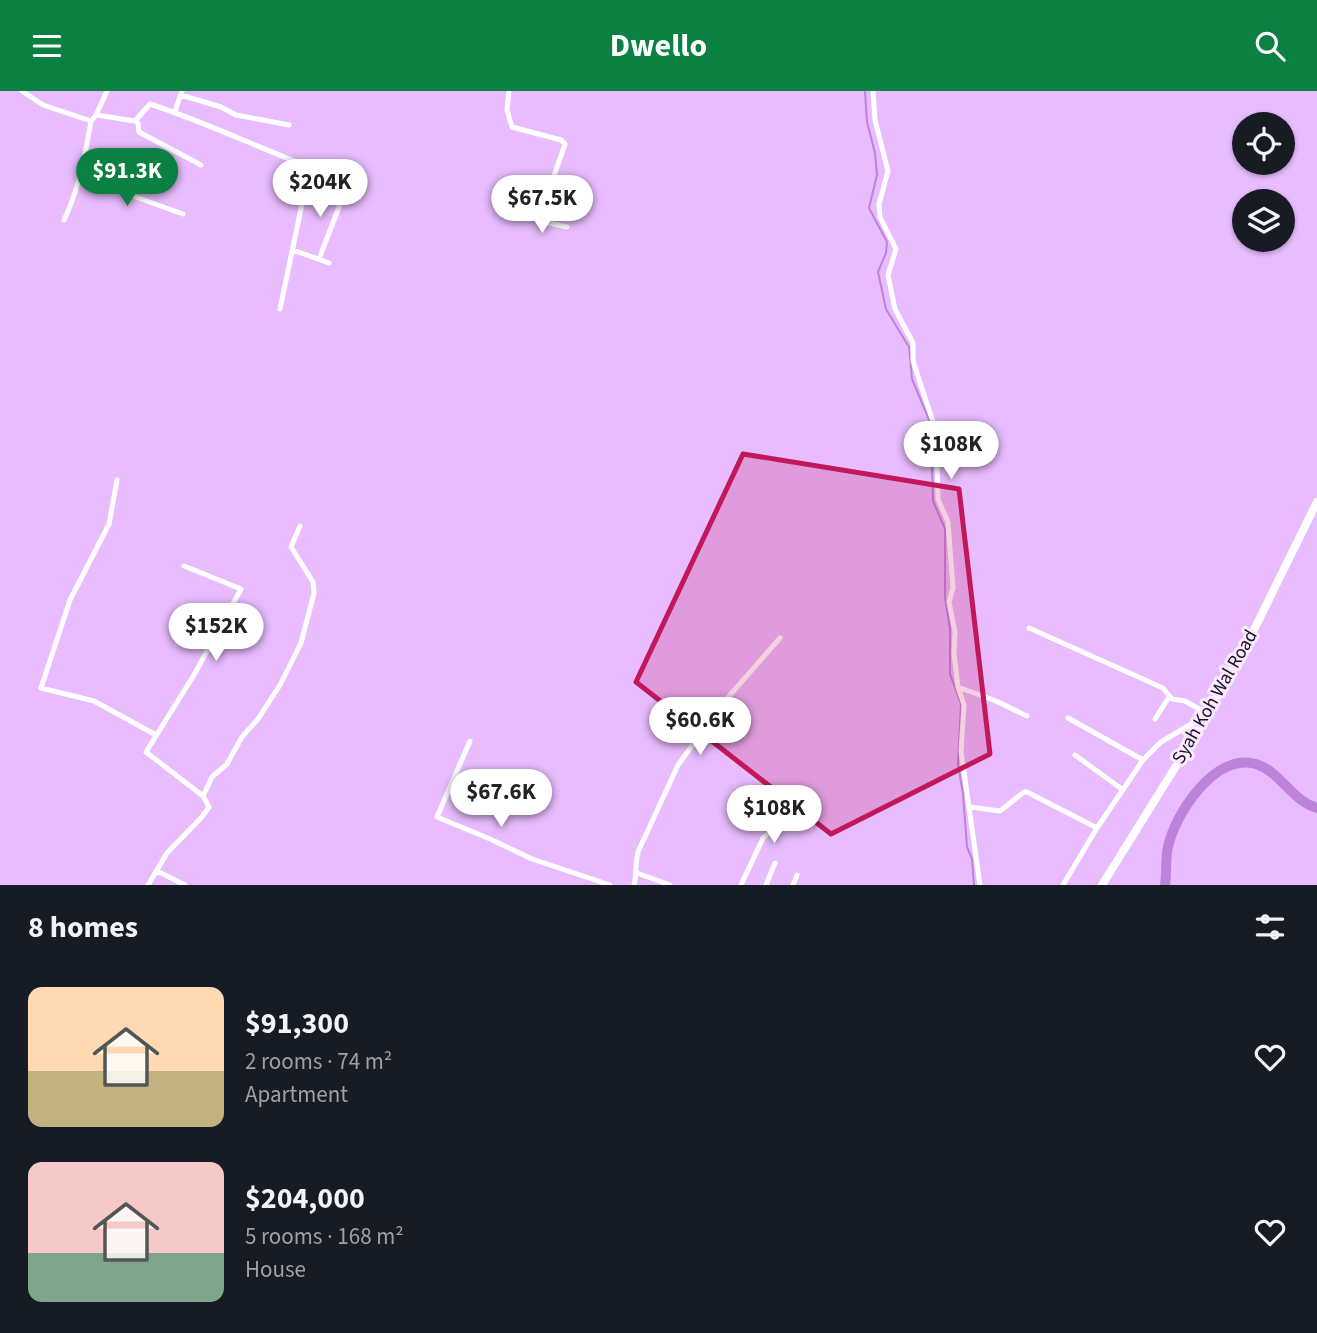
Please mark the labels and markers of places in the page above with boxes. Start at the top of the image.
pin: $91.3K [70,149,184,208]
pin: $204K [271,159,369,219]
pin: $67.5K [485,176,599,235]
pin: $108K [902,421,1000,481]
pin: $152K [167,603,265,663]
pin: $60.6K [643,697,757,757]
pin: $67.6K [444,769,558,829]
pin: $108K [725,785,823,845]

